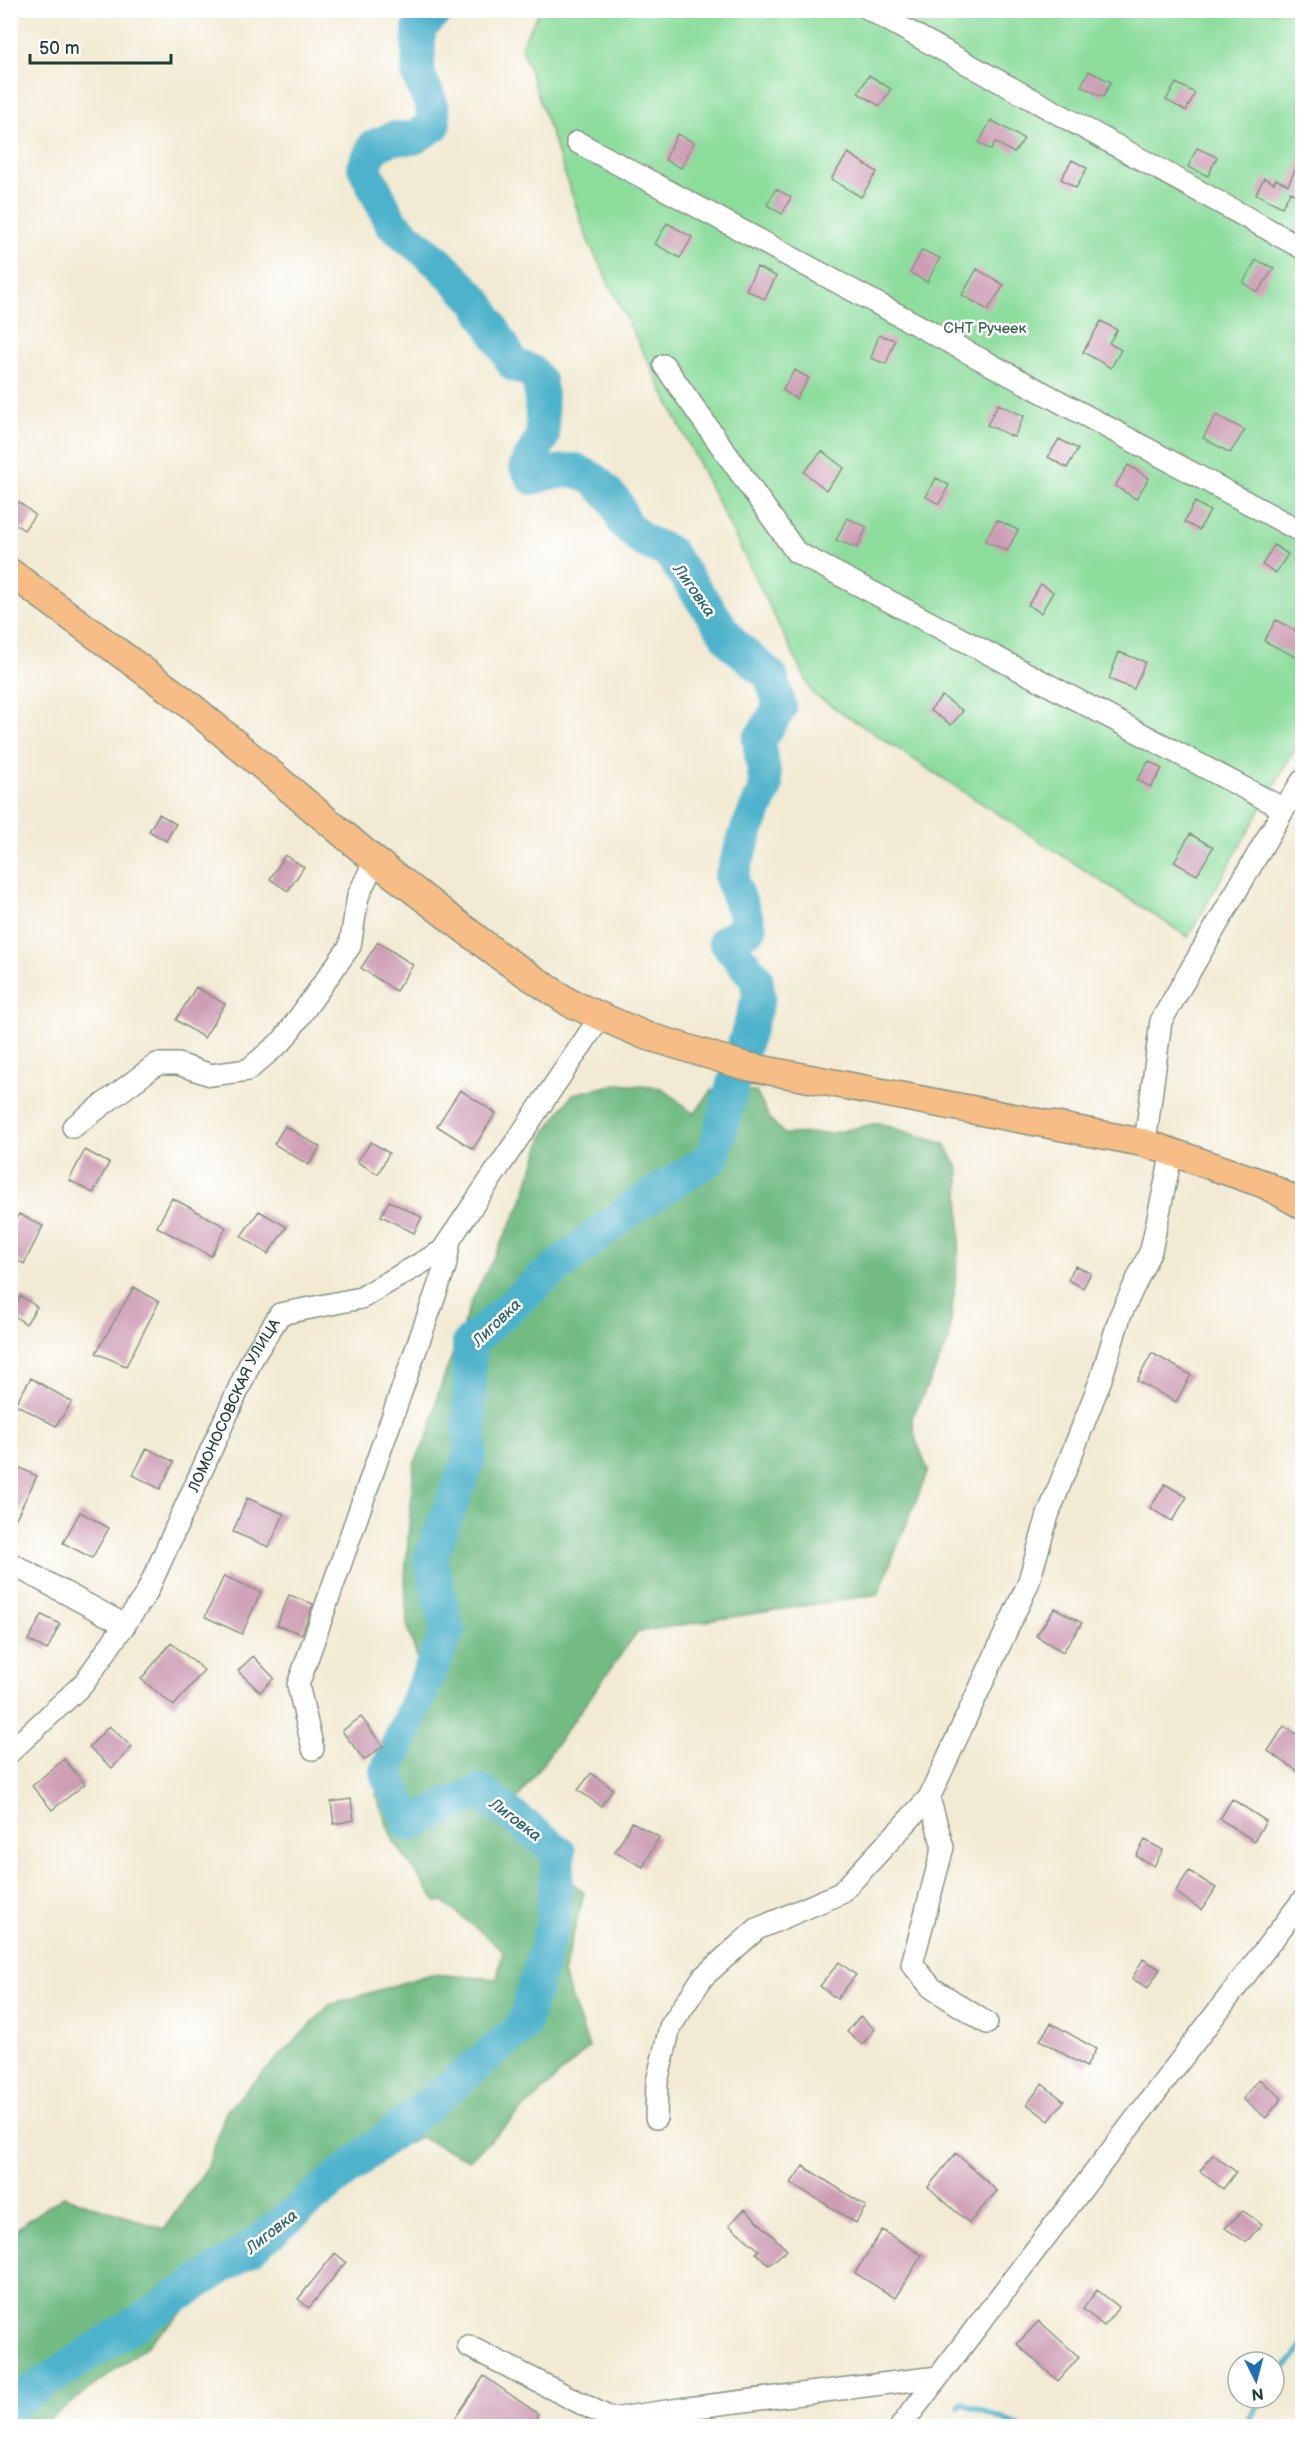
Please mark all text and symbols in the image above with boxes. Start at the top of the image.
scale bar [30,27,171,65]
text: 50 m [39,38,80,59]
park label: СНТ Ручеек [944,319,1026,338]
water label: Лиговка [668,560,719,621]
water label: Лиговка [468,1295,525,1351]
street label: ЛОМОНОСОВСКАЯ УЛИЦА [184,1315,285,1496]
water label: Лиговка [485,1794,545,1846]
water label: Лиговка [242,2206,301,2259]
north arrow [1226,2350,1286,2410]
text: N [1250,2383,1264,2404]

